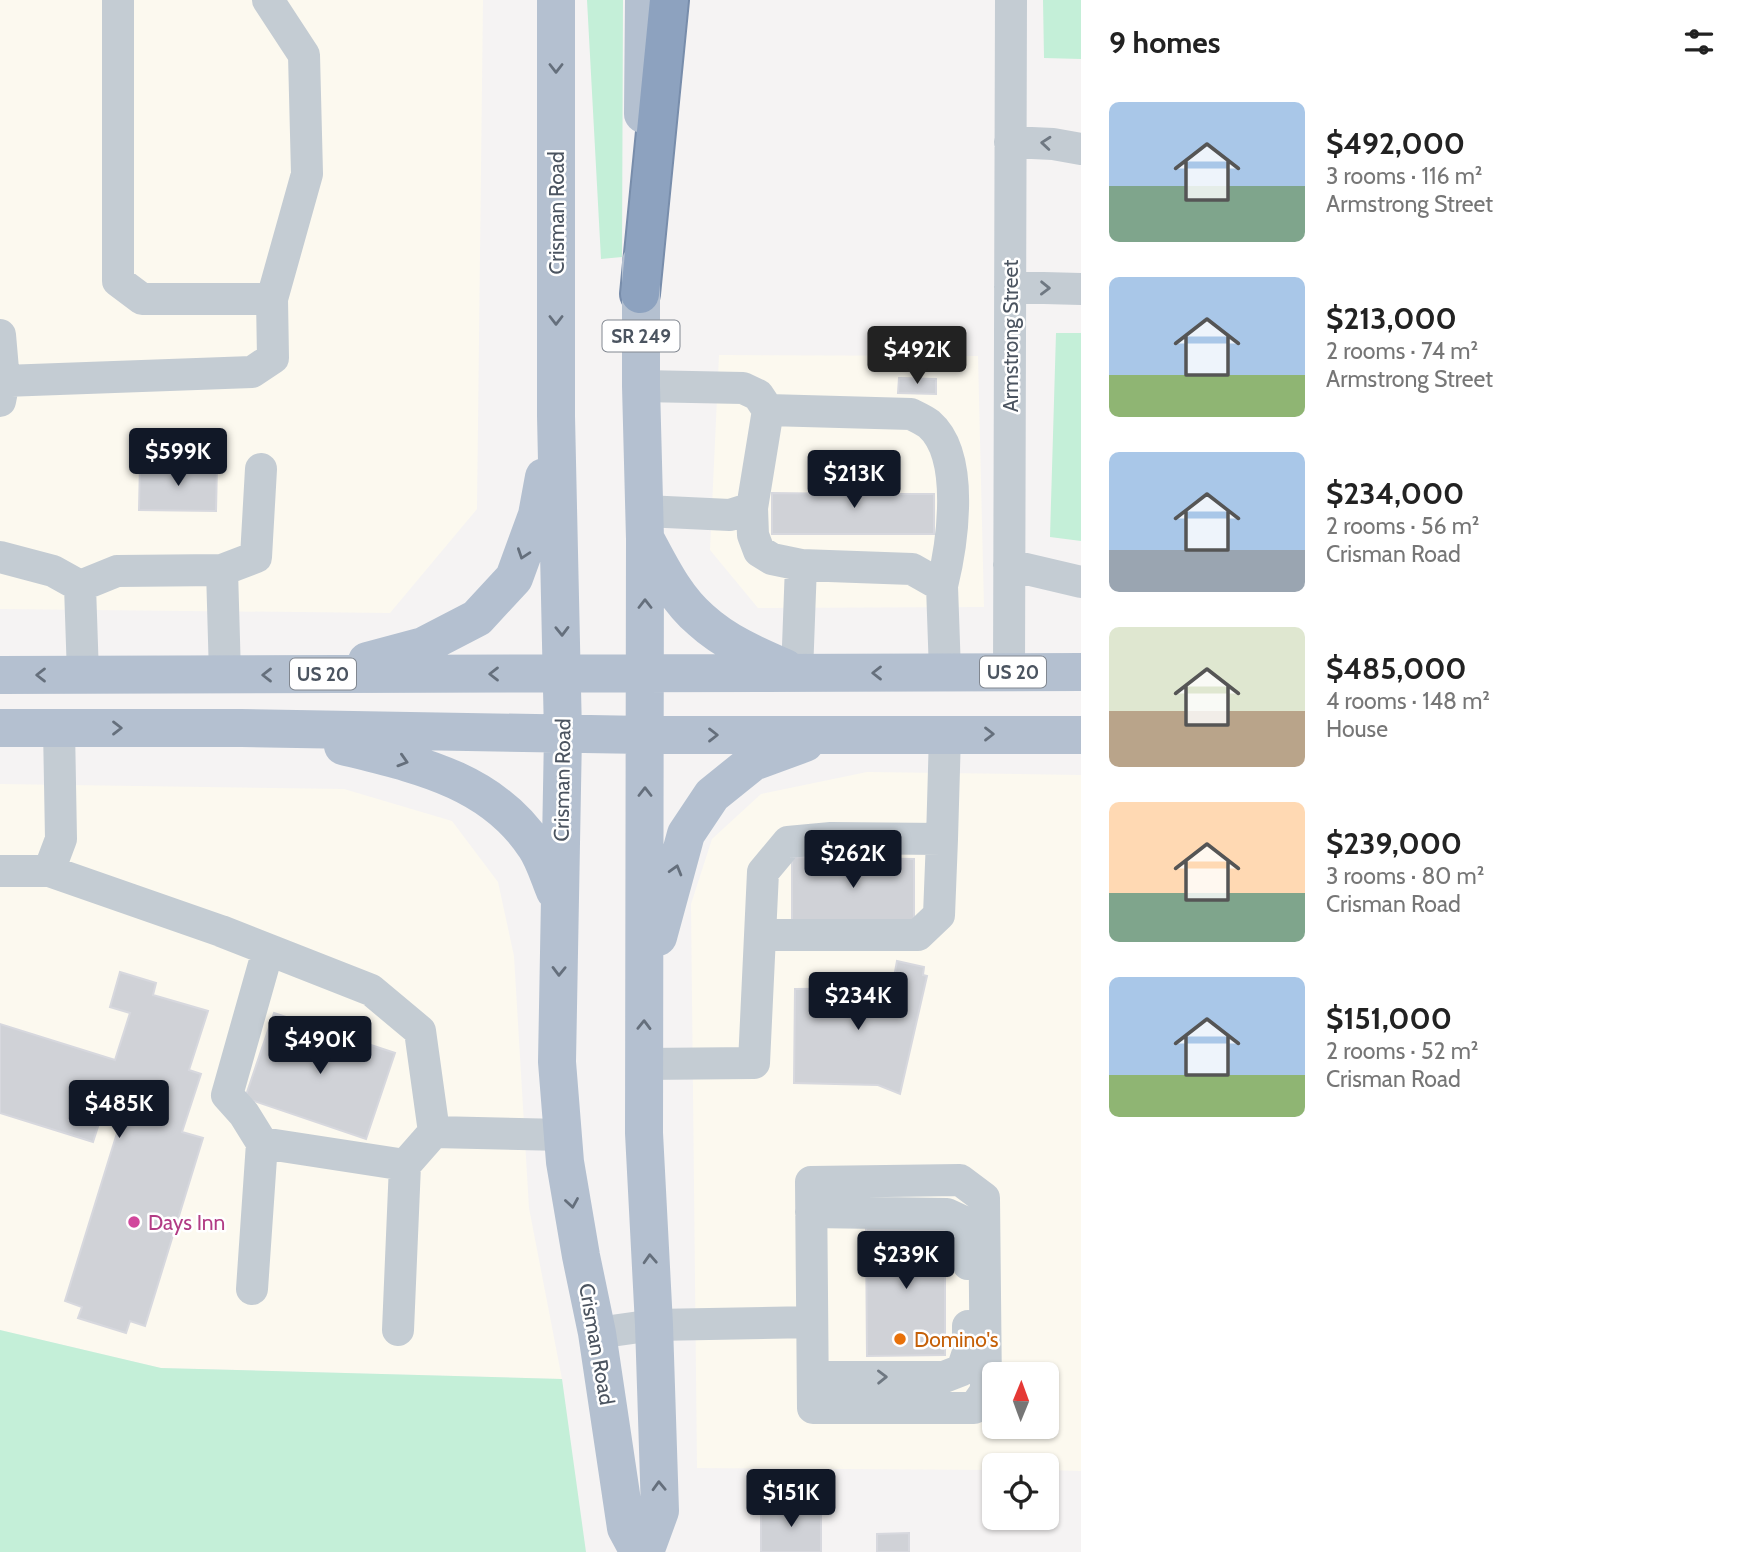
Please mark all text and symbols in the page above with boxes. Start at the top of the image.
icon: filters [1680,23,1718,61]
text: 9 homes [1109,24,1220,61]
one-way arrow [548,63,564,74]
text: $492,000 [1326,125,1465,162]
icon: home [1165,130,1249,214]
one-way arrow [1040,136,1051,151]
street label: Crisman Road [544,151,569,275]
text: 3 rooms · 116 m² [1326,162,1482,190]
text: Armstrong Street [1326,190,1493,218]
street label: Armstrong Street [998,260,1023,412]
one-way arrow [1041,280,1051,296]
text: $213,000 [1326,300,1457,337]
icon: home [1165,305,1249,389]
one-way arrow [548,315,564,326]
road number: SR 249 [602,320,680,352]
pin: $492K [868,326,966,386]
text: $492K [883,335,951,363]
text: 2 rooms · 74 m² [1326,337,1478,365]
text: Armstrong Street [1326,365,1493,393]
pin: $599K [129,428,227,488]
text: $599K [145,437,211,465]
pin: $213K [805,450,903,510]
text: $213K [824,459,884,487]
text: $234,000 [1326,475,1464,512]
icon: home [1165,480,1249,564]
text: 2 rooms · 56 m² [1326,512,1480,540]
text: Crisman Road [1326,540,1461,568]
one-way arrow [517,547,531,559]
one-way arrow [637,599,653,609]
one-way arrow [554,627,570,637]
text: $485,000 [1326,650,1467,687]
icon: home [1165,655,1249,739]
road number: US 20 [980,656,1046,688]
road number: US 20 [290,659,356,690]
one-way arrow [871,665,882,681]
one-way arrow [488,666,499,682]
one-way arrow [36,667,46,683]
one-way arrow [261,667,271,683]
text: 4 rooms · 148 m² [1326,687,1490,715]
text: House [1326,715,1388,743]
street label: Crisman Road [548,718,576,842]
one-way arrow [112,720,123,736]
one-way arrow [985,726,995,742]
one-way arrow [708,727,719,743]
one-way arrow [397,753,409,768]
one-way arrow [637,786,653,797]
text: $239,000 [1326,825,1462,862]
pin: $262K [804,830,902,890]
icon: home [1165,830,1249,914]
text: $262K [820,839,886,867]
text: 3 rooms · 80 m² [1326,862,1484,890]
one-way arrow [668,864,683,876]
text: Crisman Road [1326,890,1461,918]
one-way arrow [551,966,567,977]
pin: $234K [809,972,907,1032]
text: $234K [825,981,891,1009]
text: $151,000 [1326,1000,1452,1037]
icon: home [1165,1005,1249,1089]
pin: $490K [271,1016,369,1076]
one-way arrow [636,1019,652,1029]
text: $490K [284,1025,356,1053]
text: 2 rooms · 52 m² [1326,1037,1479,1065]
text: Crisman Road [1326,1065,1461,1093]
pin: $485K [70,1080,168,1140]
text: $485K [85,1089,153,1117]
one-way arrow [564,1197,579,1209]
place label: Days Inn [148,1210,225,1235]
marker: Days Inn [126,1214,142,1230]
pin: $239K [857,1232,955,1291]
text: $239K [873,1240,939,1268]
one-way arrow [643,1253,658,1264]
street label: Crisman Road [574,1281,620,1407]
place label: Domino's [914,1327,999,1352]
marker: Domino's [892,1331,908,1347]
north arrow [982,1362,1059,1438]
map controls [982,1362,1059,1530]
one-way arrow [877,1369,888,1385]
button: locate [982,1453,1059,1530]
pin: $151K [742,1470,840,1529]
text: $151K [762,1478,820,1506]
one-way arrow [651,1481,667,1491]

